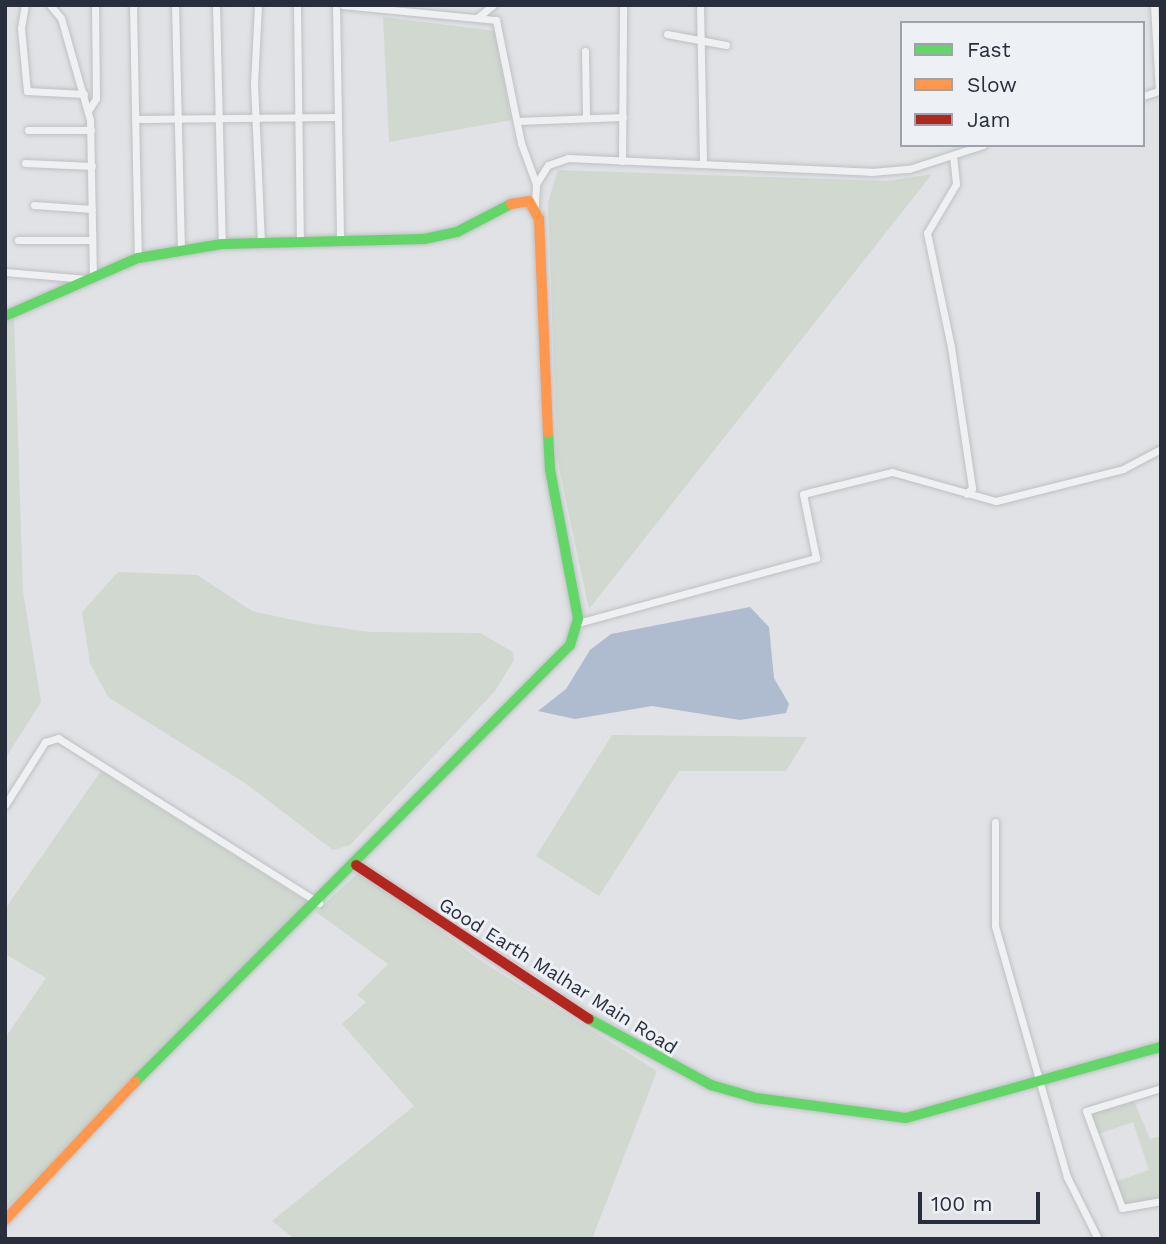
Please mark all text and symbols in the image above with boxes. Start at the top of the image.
legend [900,21,1145,147]
text: Fast [967,37,1011,62]
text: Slow [967,72,1017,97]
text: Jam [967,107,1010,132]
street label: Good Earth Malhar Main Road [434,893,682,1059]
scale bar [921,1178,1044,1222]
text: 100 m [931,1191,993,1216]

